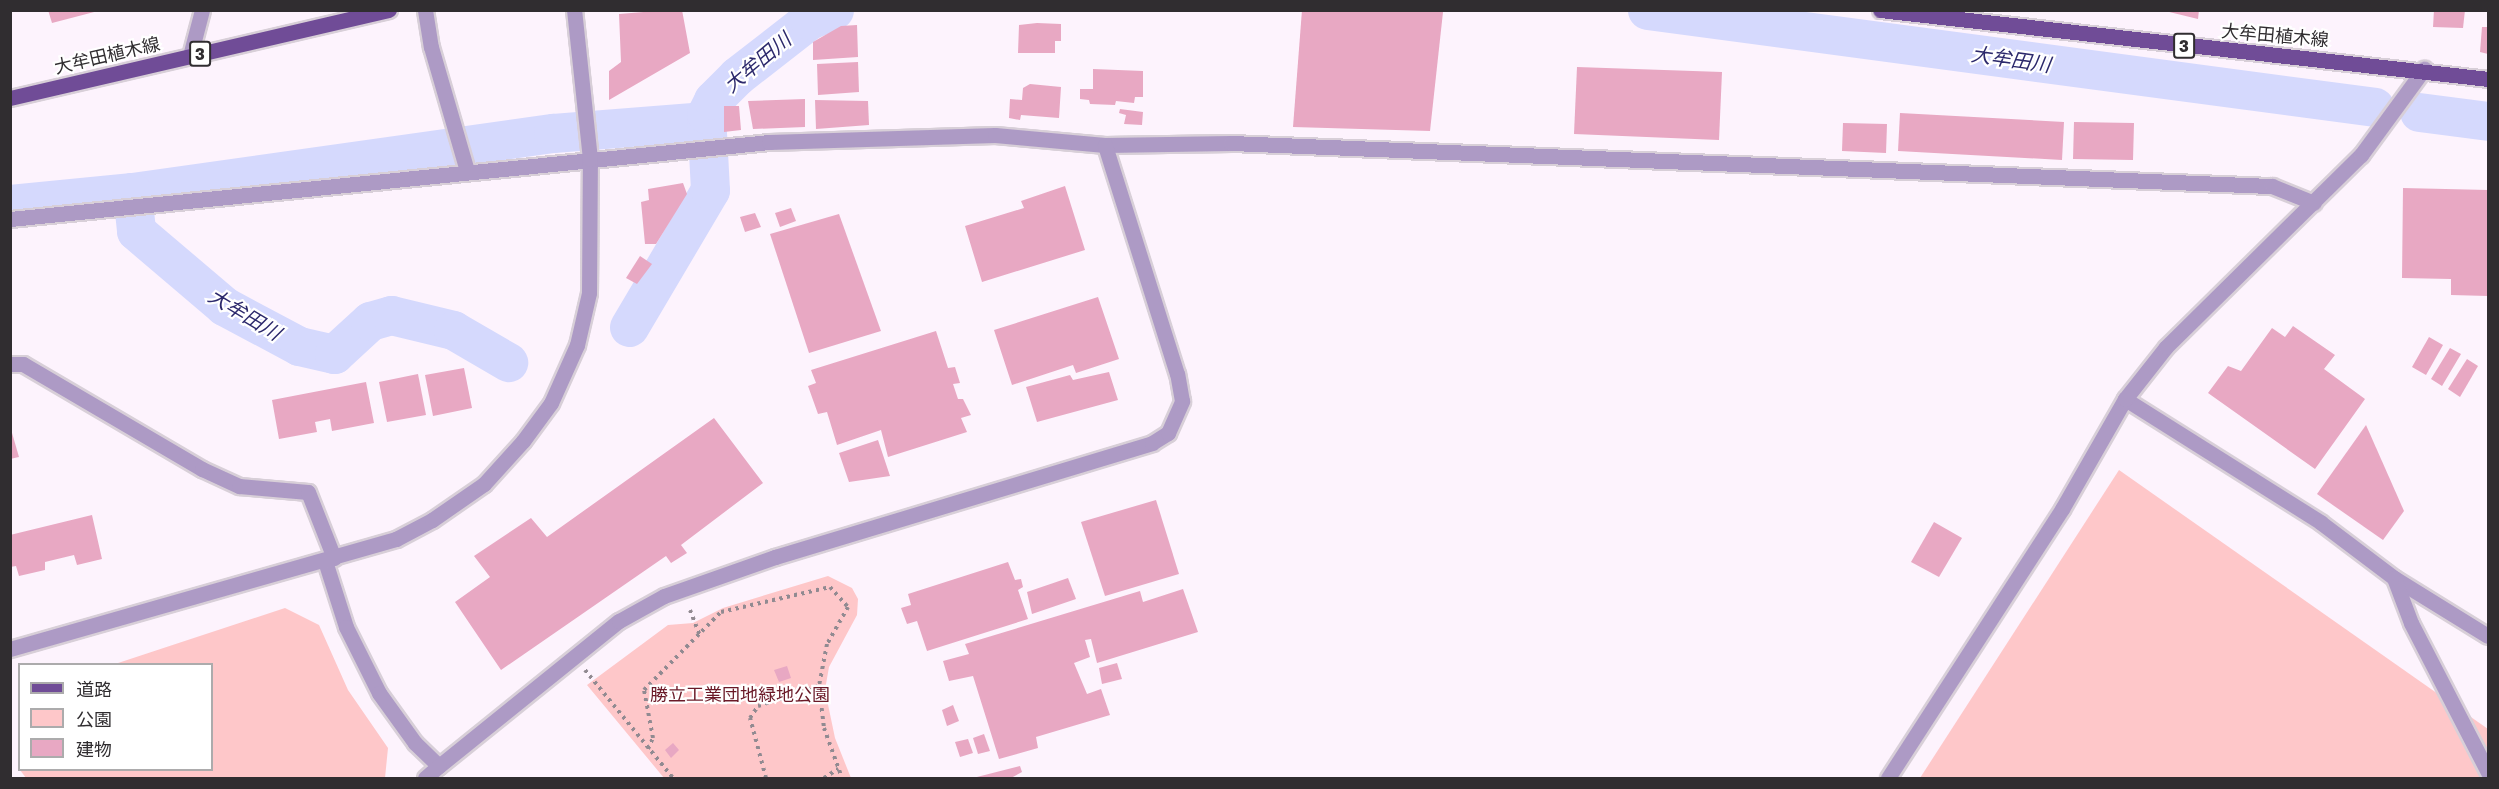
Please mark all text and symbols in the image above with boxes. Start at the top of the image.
street label: 大牟田植木線 [2220,20,2330,50]
water label: 大牟田川 [719,27,795,97]
street label: 大牟田植木線 [52,32,162,78]
road number: 3 [2172,33,2196,59]
road number: 3 [188,41,212,67]
water label: 大牟田川 [1970,42,2052,76]
water label: 大牟田川 [205,283,285,345]
legend [18,663,213,771]
text: 道路 [76,678,112,700]
park label: 勝立工業団地緑地公園 [650,683,830,705]
text: 公園 [76,708,112,730]
text: 建物 [76,738,112,760]

